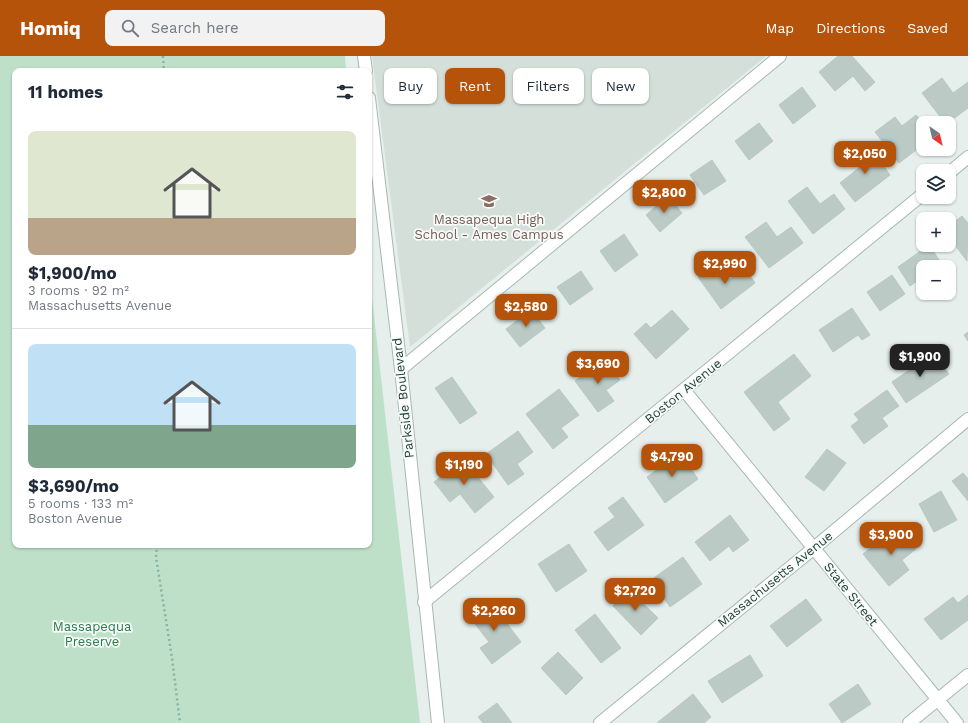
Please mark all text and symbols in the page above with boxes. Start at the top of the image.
search box [105,10,385,46]
text: Homiq [20,17,81,40]
icon: search [119,17,141,39]
text: Search here [151,19,239,37]
text: Map [766,20,794,36]
text: Directions [816,20,885,36]
text: Saved [907,20,948,36]
chip: Buy [384,68,437,104]
chip: Rent [445,68,505,104]
chip: Filters [513,68,584,104]
chip: New [592,68,649,104]
icon: filters [334,81,356,103]
text: 11 homes [28,82,103,102]
north arrow [916,116,956,156]
map controls [916,116,956,300]
pin: $2,050 [832,141,898,175]
text: $2,050 [843,146,887,161]
icon: home [156,157,228,229]
button: layers [916,164,956,204]
pin: $2,800 [631,180,697,214]
text: $2,800 [642,185,686,200]
school or university icon: Massapequa High School - Ames Campus [480,192,498,210]
place label: Massapequa High School - Ames Campus [414,212,564,242]
button: + [916,212,956,252]
pin: $2,990 [692,251,758,285]
text: $2,990 [703,256,747,271]
button: − [916,260,956,300]
text: $1,900/mo [28,263,117,283]
text: 3 rooms · 92 m² [28,283,129,298]
pin: $2,580 [493,294,559,328]
text: Massachusetts Avenue [28,298,172,313]
text: $2,580 [504,299,548,314]
street label: Parkside Boulevard [389,337,417,459]
pin: $1,900 [887,344,953,378]
text: $1,900 [899,349,941,364]
pin: $3,690 [565,351,631,385]
street label: Boston Avenue [642,355,724,427]
text: $3,690 [576,356,620,371]
icon: home [156,370,228,442]
pin: $4,790 [639,444,705,478]
text: $4,790 [650,449,694,464]
pin: $1,190 [431,452,497,486]
text: $1,190 [445,457,483,472]
text: $3,690/mo [28,476,119,496]
text: 5 rooms · 133 m² [28,496,133,511]
text: Boston Avenue [28,511,122,526]
pin: $3,900 [858,522,924,556]
text: $3,900 [869,527,913,542]
street label: Massachusetts Avenue [714,528,836,630]
street label: State Street [821,559,882,629]
pin: $2,720 [602,578,668,612]
text: $2,720 [614,583,656,598]
pin: $2,260 [461,598,527,632]
text: $2,260 [472,603,516,618]
park label: Massapequa Preserve [53,619,132,649]

